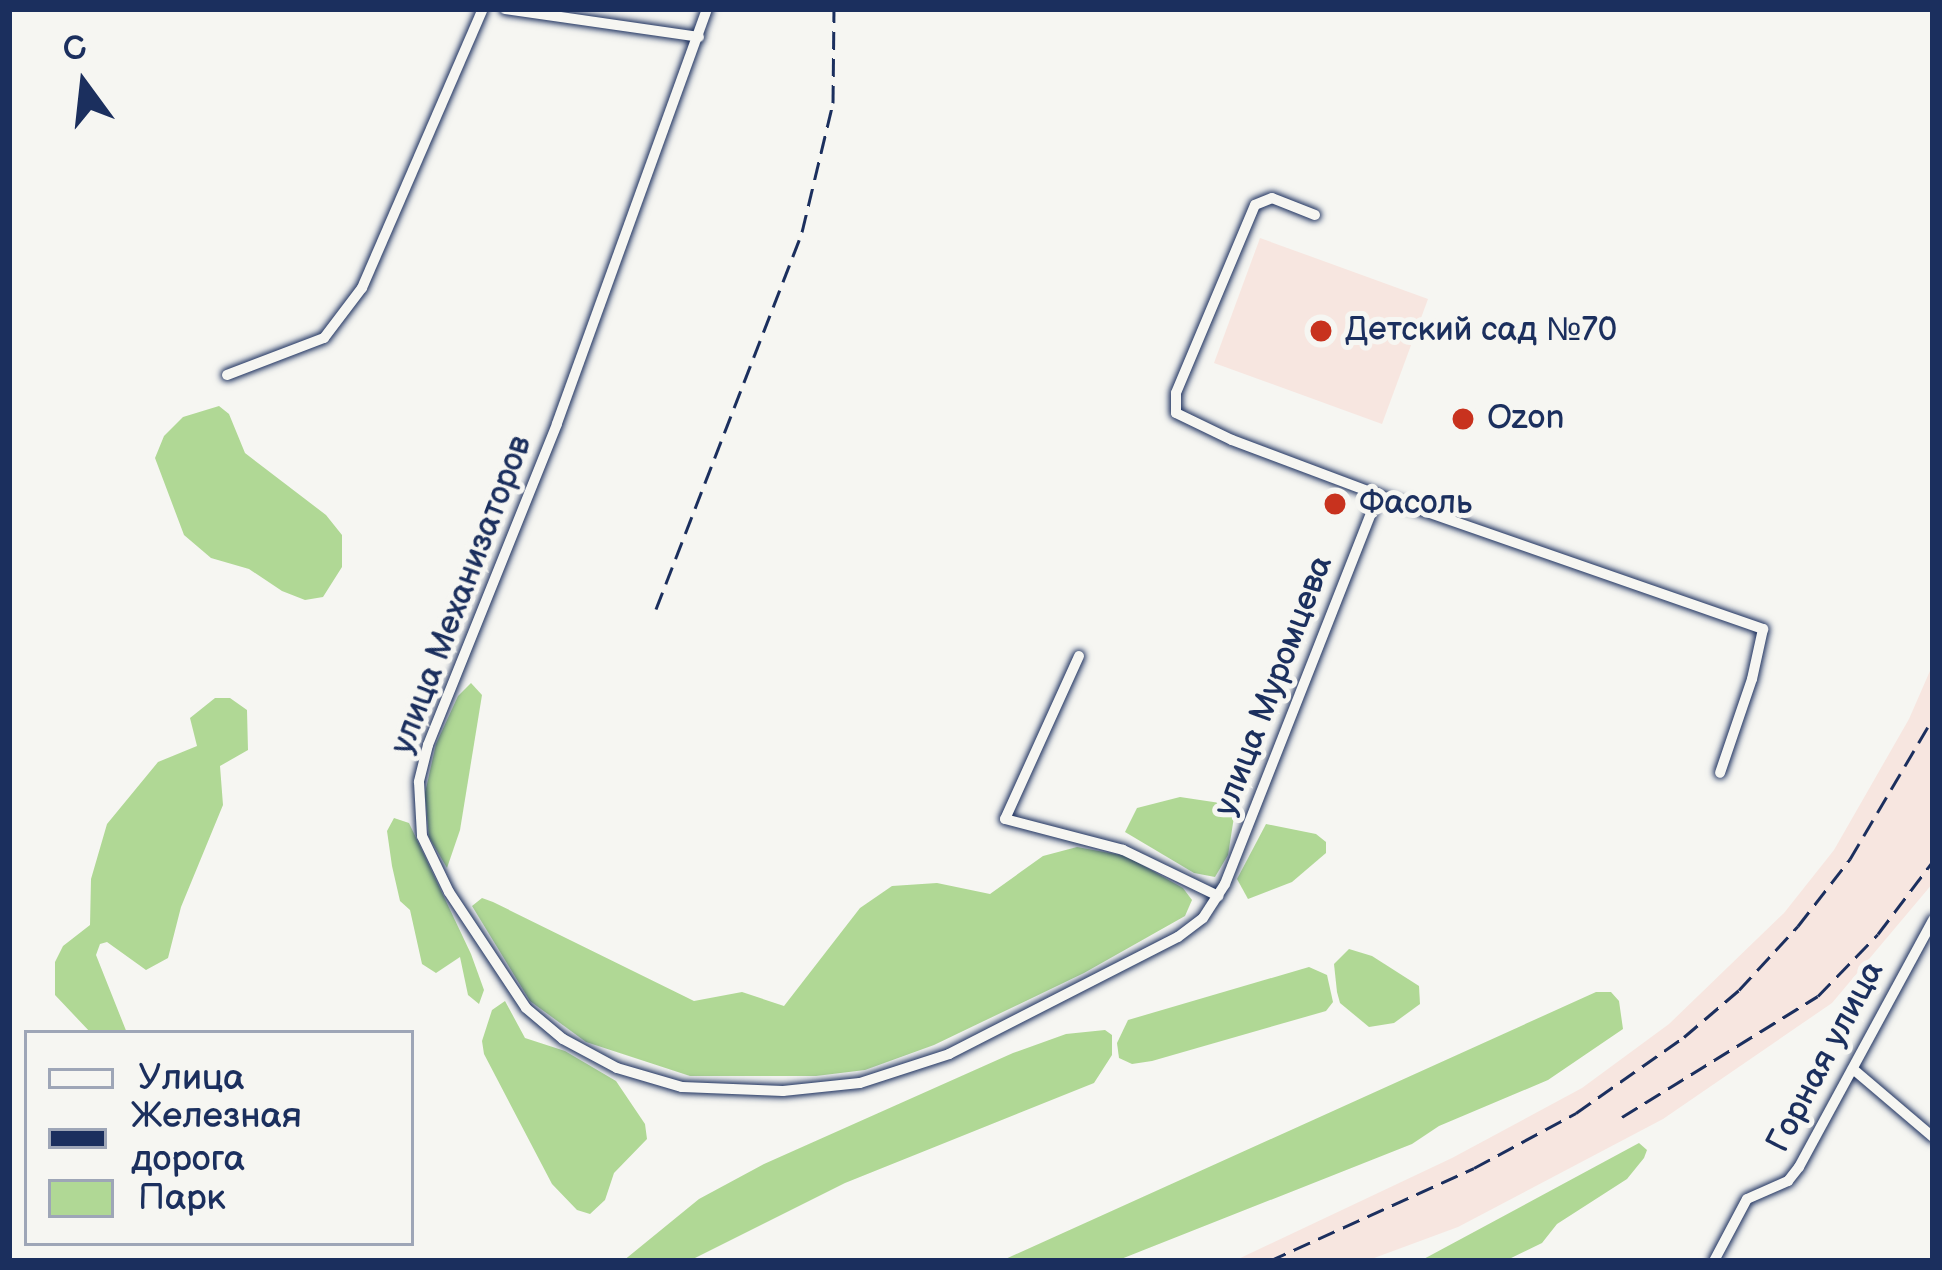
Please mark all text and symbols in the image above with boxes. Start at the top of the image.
north arrow [24,24,144,144]
text: С [58,27,91,72]
place label: Детский сад №70 [1345,311,1617,351]
marker: Детский сад №70 [1308,318,1334,344]
place label: Ozon [1487,399,1564,439]
marker: Ozon [1450,406,1476,432]
street label: улица Механизаторов [383,430,541,760]
place label: Фасоль [1359,484,1472,524]
marker: Фасоль [1322,491,1348,517]
street label: улица Муромцева [1206,550,1342,822]
street label: Горная улица [1759,955,1893,1159]
legend [24,1030,414,1246]
text: Улица [138,1057,245,1100]
text: Железная дорога [131,1095,302,1181]
text: Парк [138,1177,226,1220]

